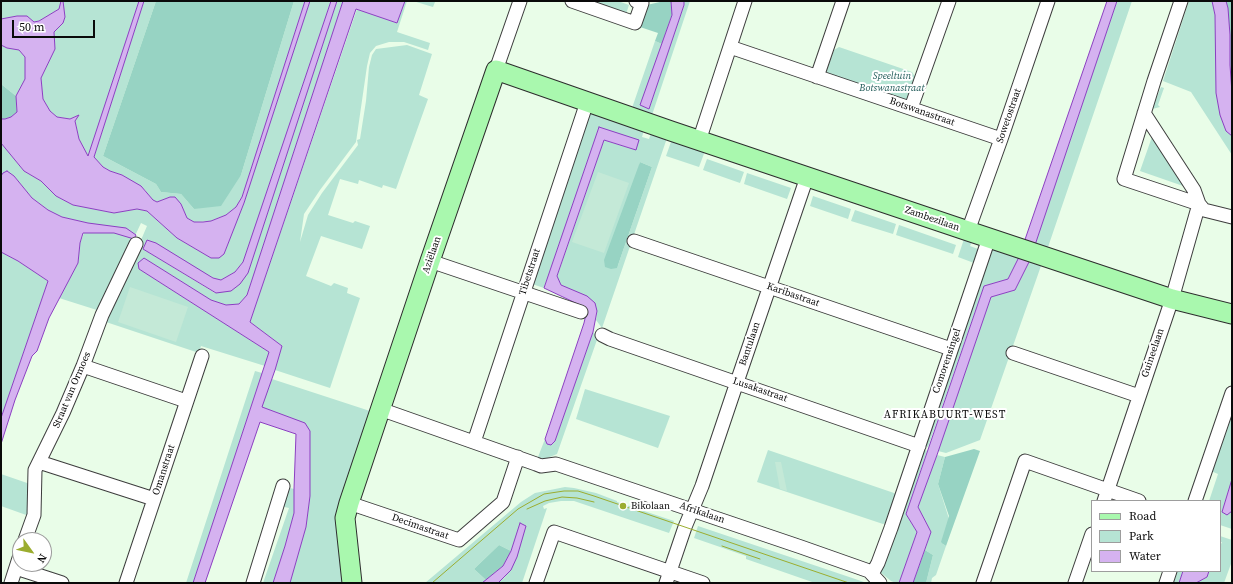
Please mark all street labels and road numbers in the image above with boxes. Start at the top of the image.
street label: Sowetostraat [994,87,1024,145]
street label: Botswanastraat [888,95,956,129]
street label: Zambezilaan [903,204,961,234]
street label: Aziëlaan [420,235,444,275]
street label: Tibetstraat [517,247,543,297]
street label: Karibastraat [765,280,821,310]
street label: Bantulaan [737,321,763,367]
street label: Comorensingel [930,327,964,395]
street label: Guineelaan [1139,327,1167,379]
street label: Straat van Ormoes [51,350,93,430]
street label: Lusakastraat [731,375,789,405]
street label: Omanstraat [150,443,178,497]
street label: Afrikalaan [678,500,726,526]
street label: Decimastraat [390,512,450,542]

